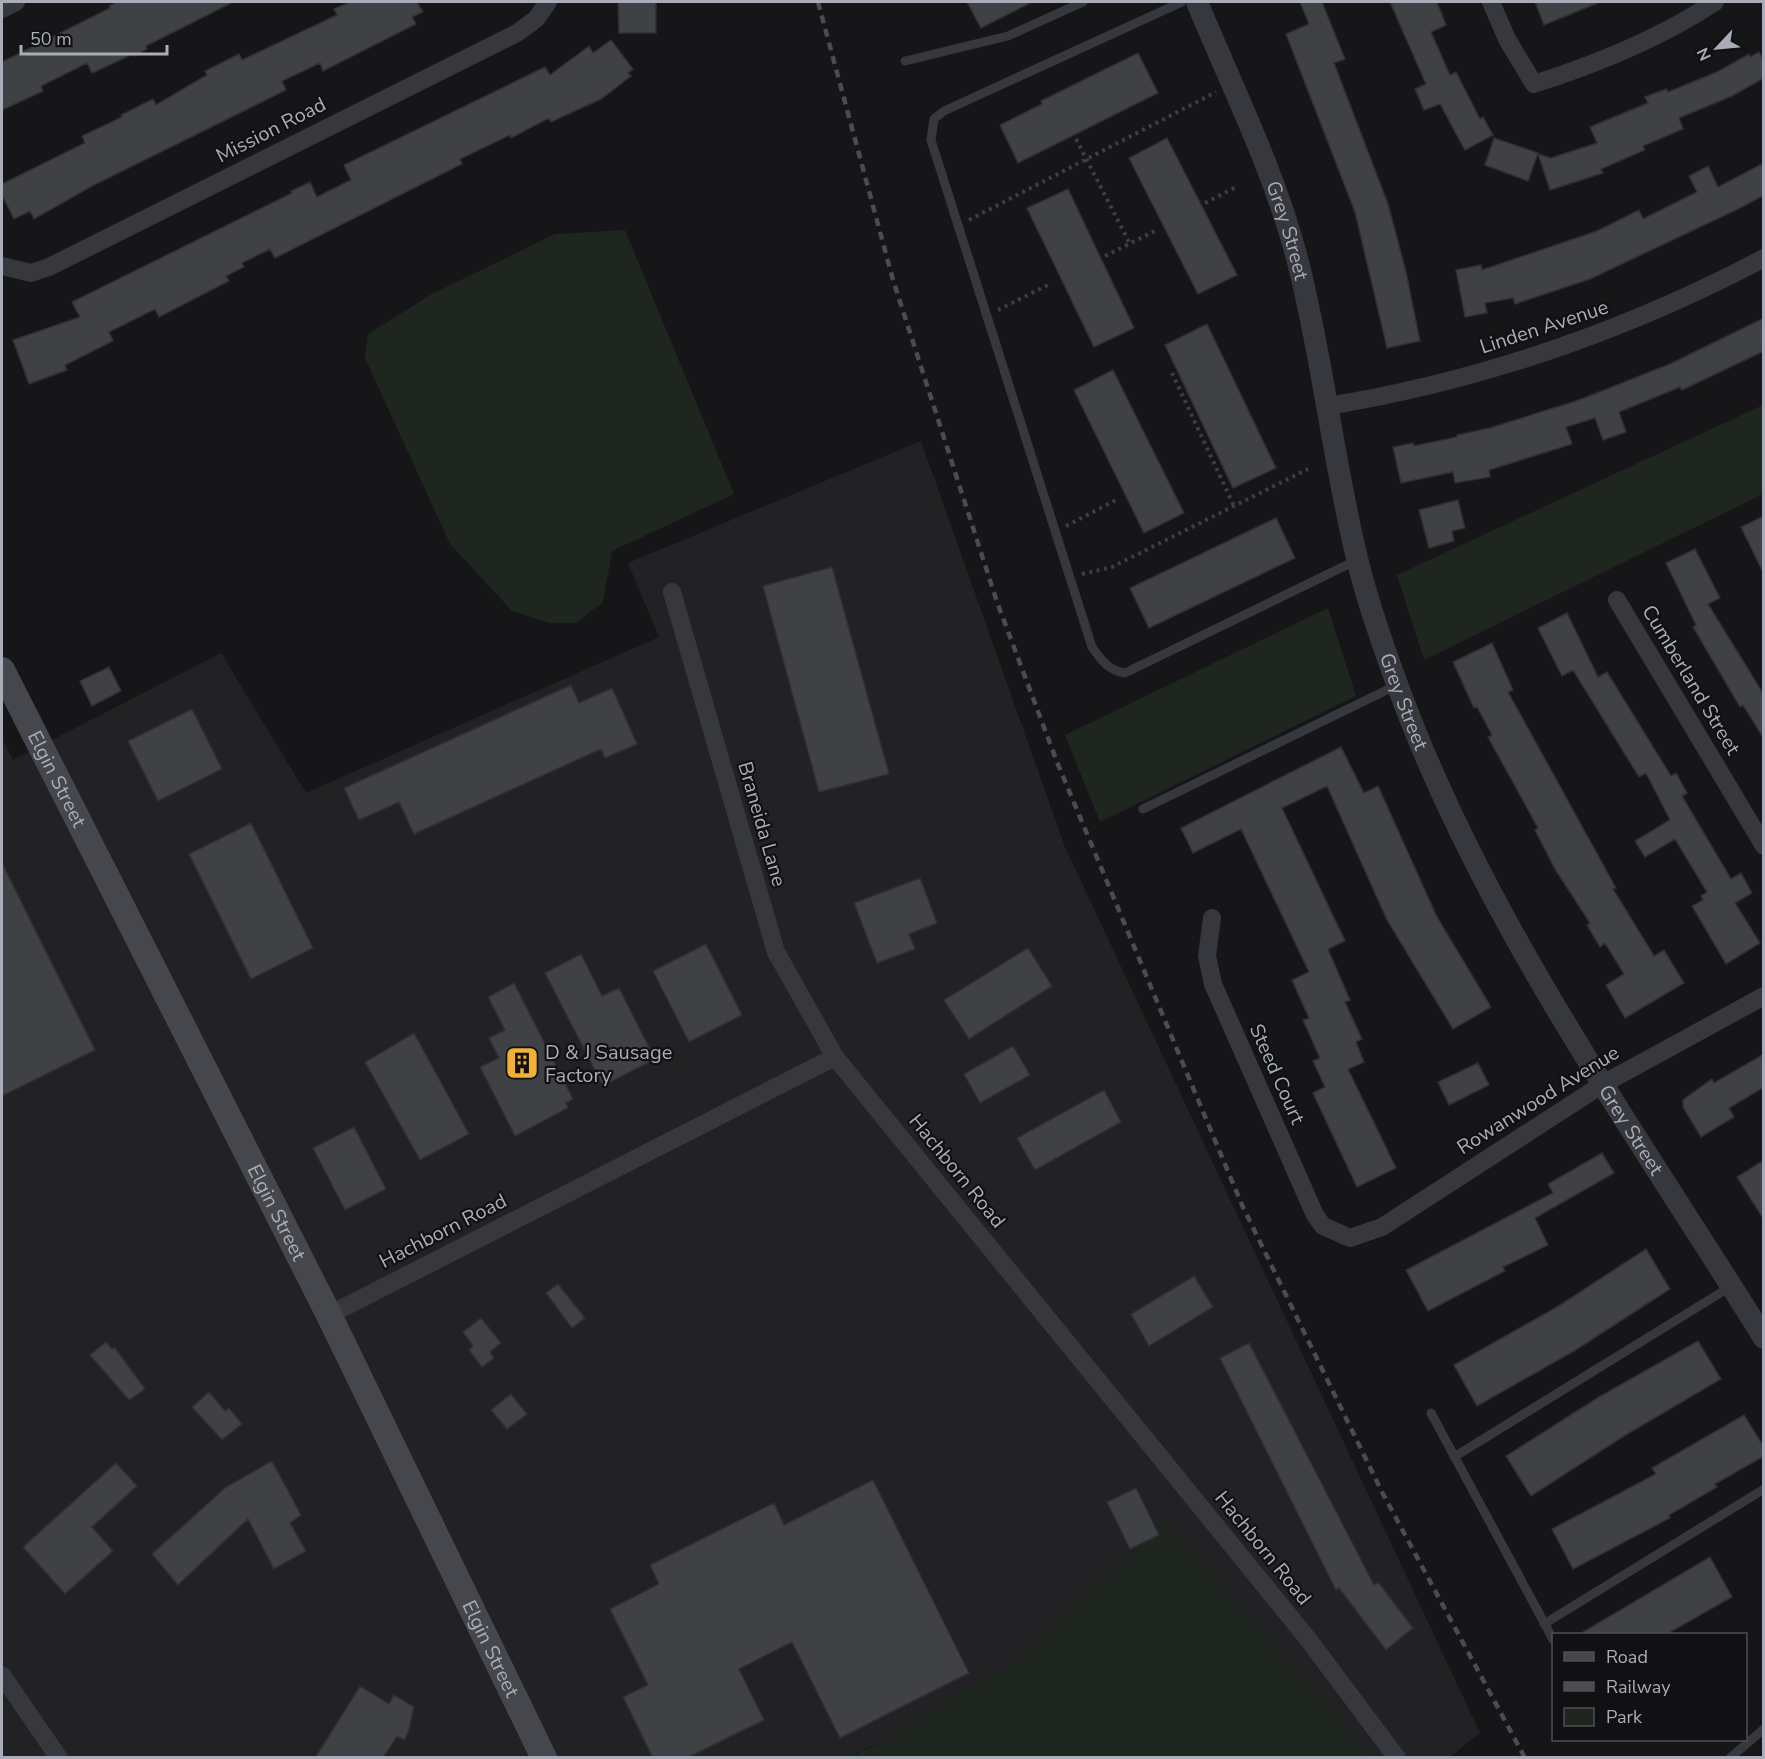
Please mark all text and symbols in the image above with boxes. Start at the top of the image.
scale bar [21,18,166,56]
north arrow [1687,18,1747,78]
text: 50 m [30,27,72,51]
text: N [1692,44,1717,64]
street label: Mission Road [212,91,330,169]
street label: Grey Street [1260,177,1316,283]
street label: Linden Avenue [1476,293,1612,361]
street label: Cumberland Street [1636,600,1747,761]
street label: Grey Street [1373,649,1435,755]
street label: Elgin Street [21,726,93,833]
street label: Braneida Lane [731,758,793,890]
street label: Steed Court [1243,1020,1312,1129]
place label: D & J Sausage Factory [545,1039,672,1089]
street label: Rowanwood Avenue [1452,1039,1624,1161]
building icon: D & J Sausage Factory [504,1045,540,1081]
street label: Grey Street [1593,1079,1671,1181]
street label: Hachborn Road [903,1108,1011,1234]
street label: Elgin Street [241,1159,313,1266]
street label: Hachborn Road [375,1187,511,1275]
street label: Hachborn Road [1209,1485,1317,1611]
street label: Elgin Street [456,1596,526,1703]
legend [1552,1633,1747,1741]
text: Road [1606,1645,1648,1669]
text: Railway [1606,1675,1671,1699]
text: Park [1606,1705,1643,1729]

